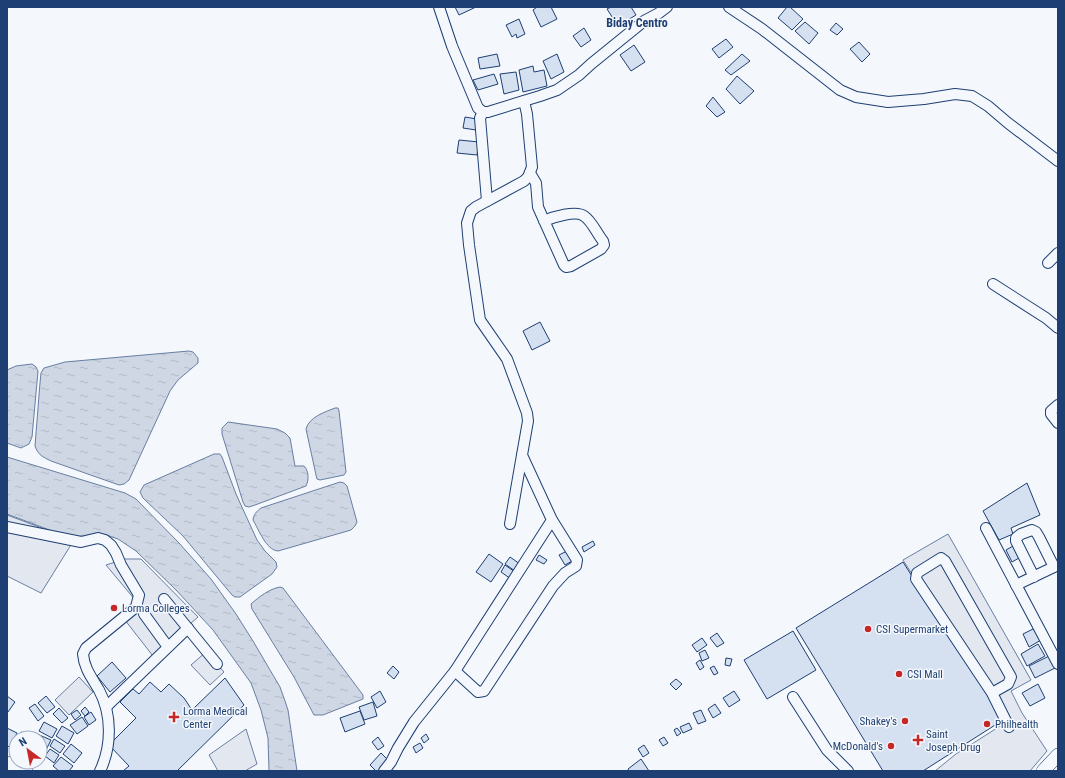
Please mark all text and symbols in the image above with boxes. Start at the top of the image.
district label: Biday Centro [606,16,668,30]
place label: Lorma Colleges [122,602,190,615]
marker: Lorma Colleges [109,603,119,613]
place label: CSI Supermarket [876,623,948,636]
marker: CSI Supermarket [863,624,873,634]
place label: CSI Mall [907,668,943,681]
marker: CSI Mall [894,669,904,679]
place label: Lorma Medical Center [183,705,248,731]
marker: Lorma Medical Center [168,711,180,723]
place label: Shakey's [860,715,897,728]
marker: Shakey's [900,716,910,726]
place label: Philhealth [995,718,1038,731]
marker: Philhealth [982,719,992,729]
place label: Saint Joseph Drug [926,728,981,754]
north arrow [8,730,48,770]
text: N [17,735,29,749]
marker: Saint Joseph Drug [913,735,923,745]
place label: McDonald's [833,740,883,753]
marker: McDonald's [886,741,896,751]

